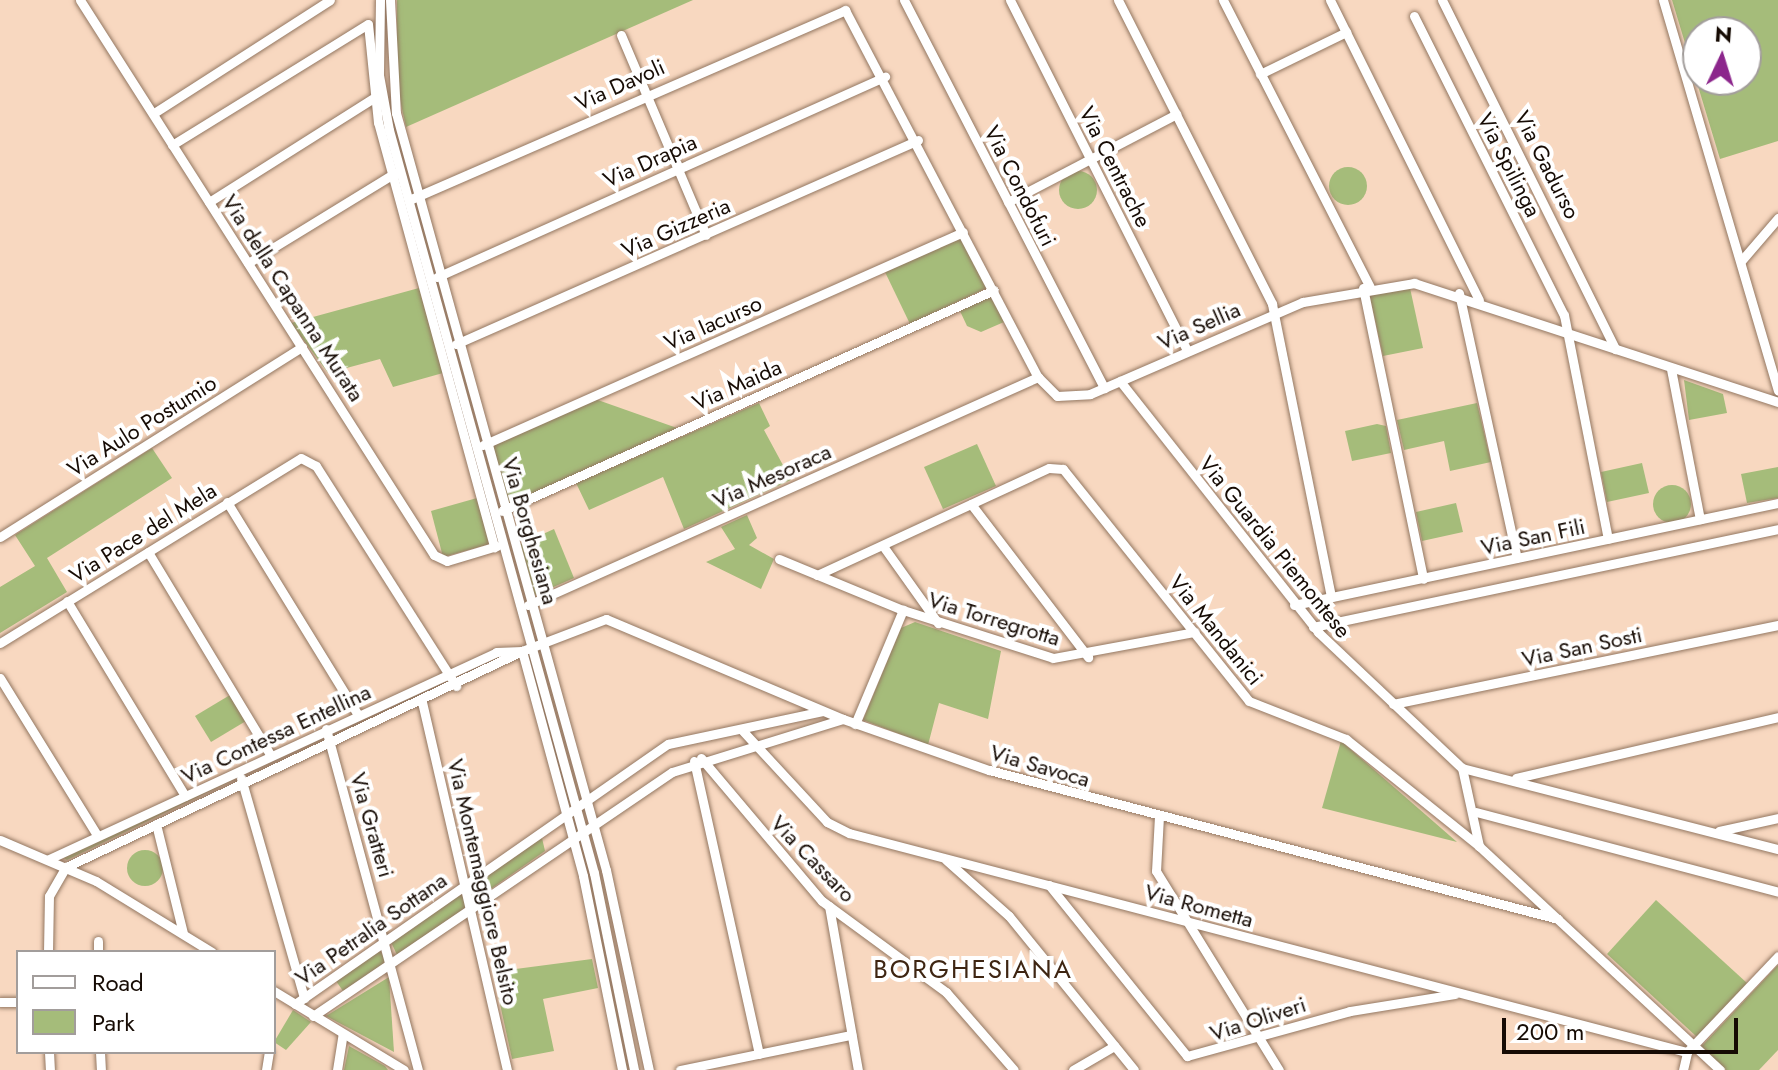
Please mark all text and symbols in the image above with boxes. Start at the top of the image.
north arrow [1682,16,1762,96]
text: N [1714,17,1733,51]
street label: Via Davoli [571,54,669,116]
street label: Via Centrache [1073,102,1157,232]
street label: Via Gadurso [1509,107,1585,223]
street label: Via Spilinga [1472,109,1546,221]
street label: Via Condofuri [978,121,1062,251]
street label: Via Drapia [599,129,701,193]
street label: Via della Capanna Murata [216,190,370,406]
street label: Via Gizzeria [618,192,734,264]
street label: Via Iacurso [660,290,766,356]
street label: Via Sellia [1154,296,1244,356]
street label: Via Maida [688,354,786,416]
street label: Via Aulo Postumio [63,370,221,482]
street label: Via Mesoraca [709,438,835,514]
street label: Via Guardia Piemontese [1194,451,1356,643]
street label: Via Borghesiana [496,454,564,608]
street label: Via Pace del Mela [65,477,221,589]
street label: Via San Fili [1479,513,1587,561]
street label: Via Mandanici [1164,570,1268,690]
street label: Via Torregrotta [925,586,1063,652]
street label: Via San Sosti [1520,621,1644,673]
street label: Via Contessa Entellina [177,679,375,789]
street label: Via Savoca [987,739,1093,793]
street label: Via Montemaggiore Belsito [442,756,524,1008]
street label: Via Gratteri [344,770,400,880]
street label: Via Cassaro [765,810,861,908]
street label: Via Petralia Sottana [290,867,452,991]
street label: Via Rometta [1142,879,1256,933]
legend [16,950,276,1054]
district label: BORGHESIANA [873,954,1073,986]
text: Road [92,965,144,1000]
street label: Via Oliveri [1207,991,1309,1047]
scale bar [1506,1002,1742,1052]
text: Park [92,1005,135,1040]
text: 200 m [1516,1014,1584,1049]

